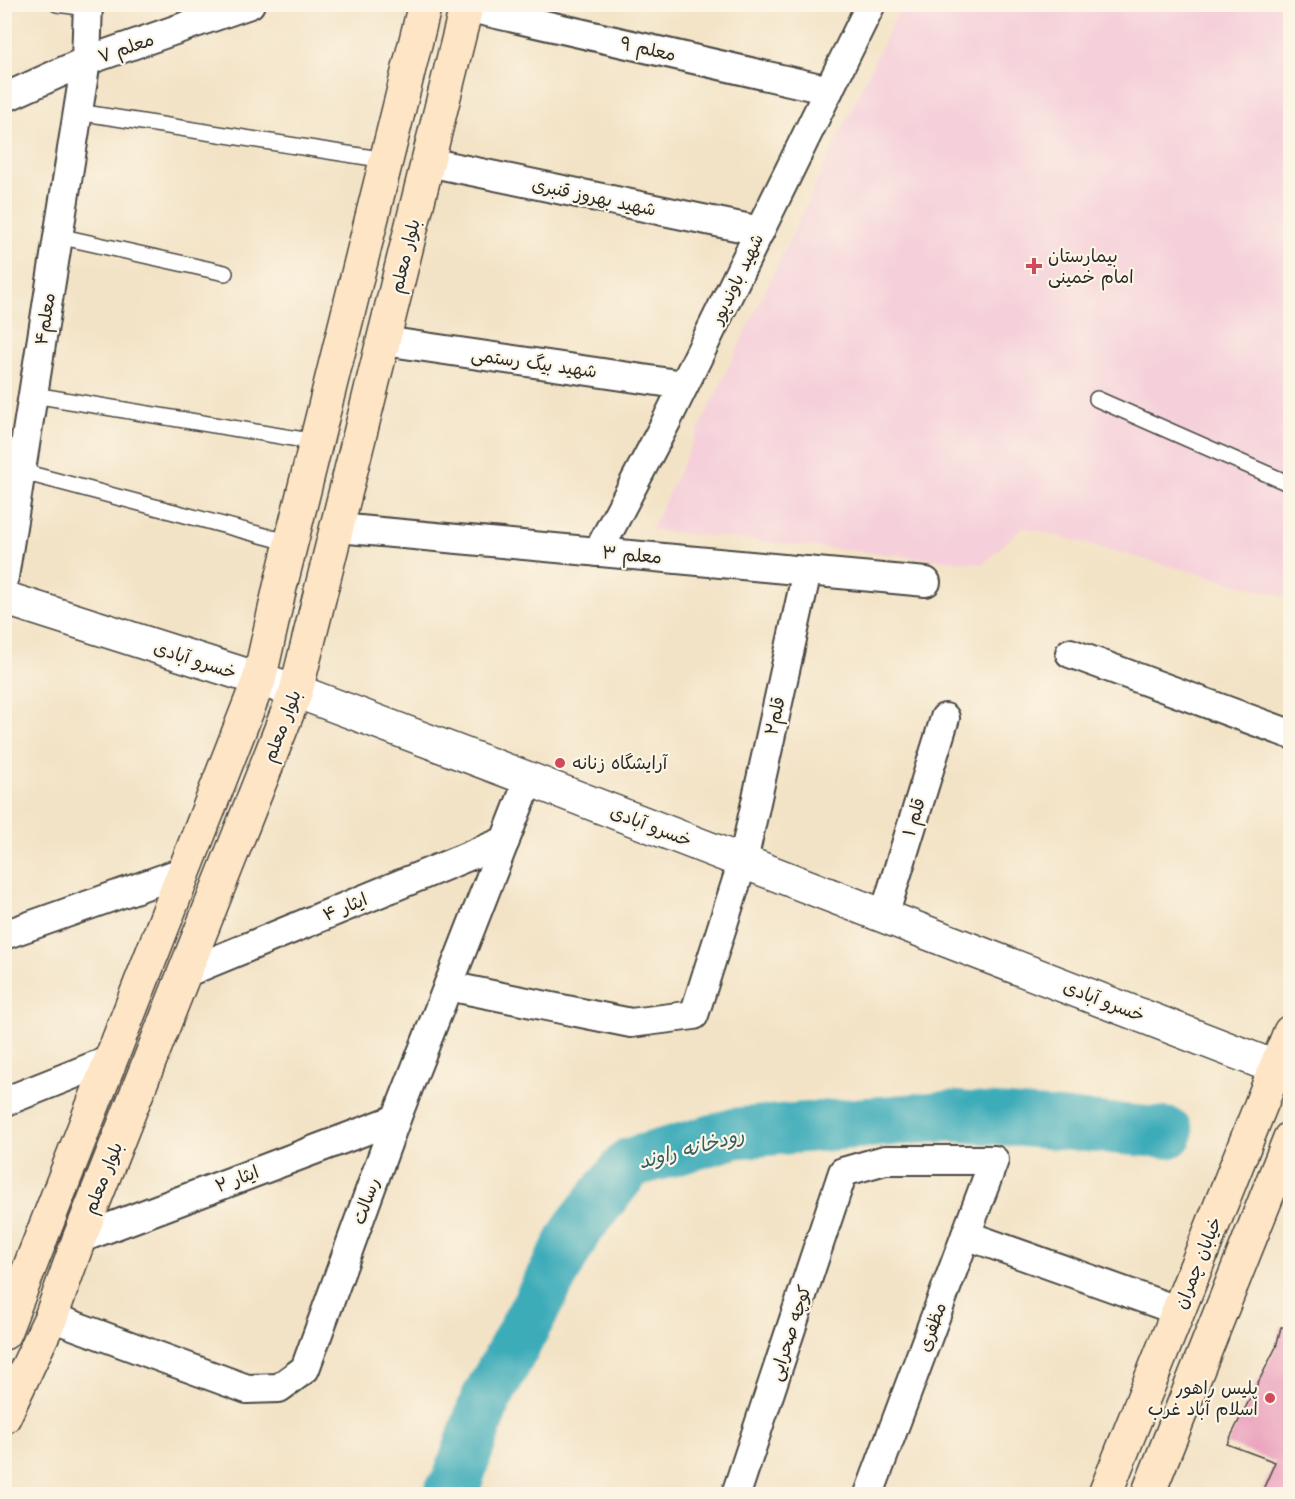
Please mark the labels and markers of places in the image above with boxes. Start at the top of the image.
place label: بیمارستان امام خمینی [1048,243,1134,291]
marker: بیمارستان امام خمینی [1025,257,1043,275]
place label: آرایشگاه زنانه [572,750,669,774]
marker: آرایشگاه زنانه [553,756,567,770]
place label: پلیس راهور اسلام آباد غرب [1148,1375,1258,1423]
marker: پلیس راهور اسلام آباد غرب [1263,1391,1277,1405]

